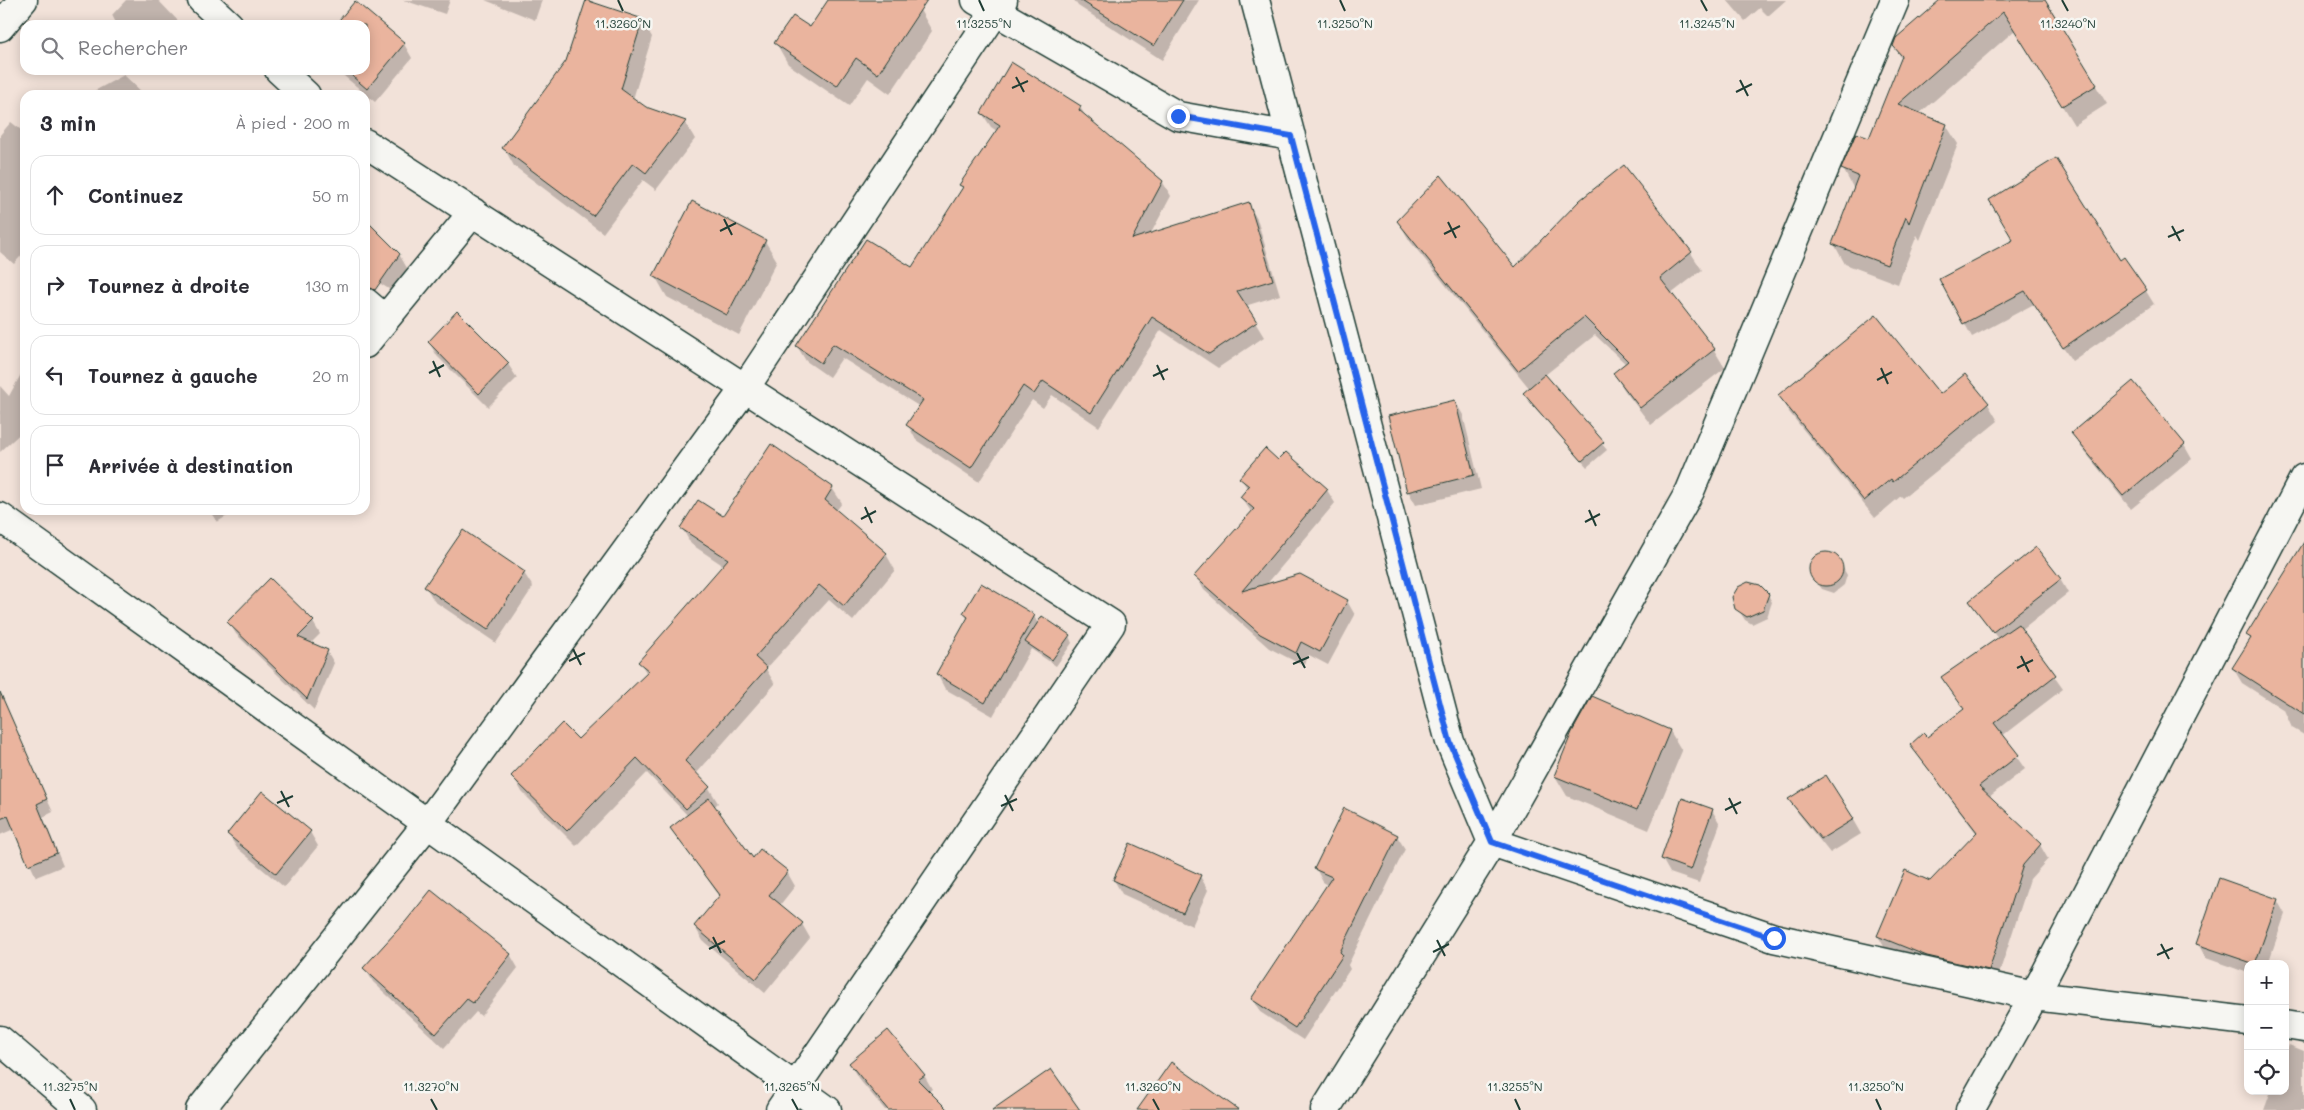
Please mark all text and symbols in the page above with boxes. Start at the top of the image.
text: 11.3260°N [595,15,651,31]
text: 11.3255°N [956,15,1012,31]
text: 11.3250°N [1317,15,1373,31]
text: 11.3245°N [1679,15,1735,31]
text: 11.3240°N [2040,15,2096,31]
search box [20,20,370,75]
icon: search [38,34,66,62]
text: Rechercher [78,35,188,60]
route end [1167,105,1190,128]
text: 3 min [40,109,96,136]
text: À pied · 200 m [235,112,350,133]
icon: ahead [41,181,69,209]
text: Continuez [88,183,183,208]
text: 50 m [312,185,349,206]
icon: right [41,271,69,299]
text: Tournez à droite [88,273,250,298]
text: 130 m [305,275,349,296]
icon: left [41,361,69,389]
text: Tournez à gauche [88,363,257,388]
text: 20 m [312,365,349,386]
icon: arrive [41,451,69,479]
text: Arrivée à destination [88,453,293,478]
route start [1763,927,1786,950]
map controls [2244,960,2289,1095]
button: + [2244,960,2289,1005]
button: − [2244,1005,2289,1050]
button: locate [2244,1050,2289,1095]
text: 11.3275°N [42,1078,98,1094]
text: 11.3270°N [403,1078,459,1094]
text: 11.3265°N [764,1078,820,1094]
text: 11.3260°N [1125,1078,1181,1094]
text: 11.3255°N [1487,1078,1543,1094]
text: 11.3250°N [1848,1078,1904,1094]

